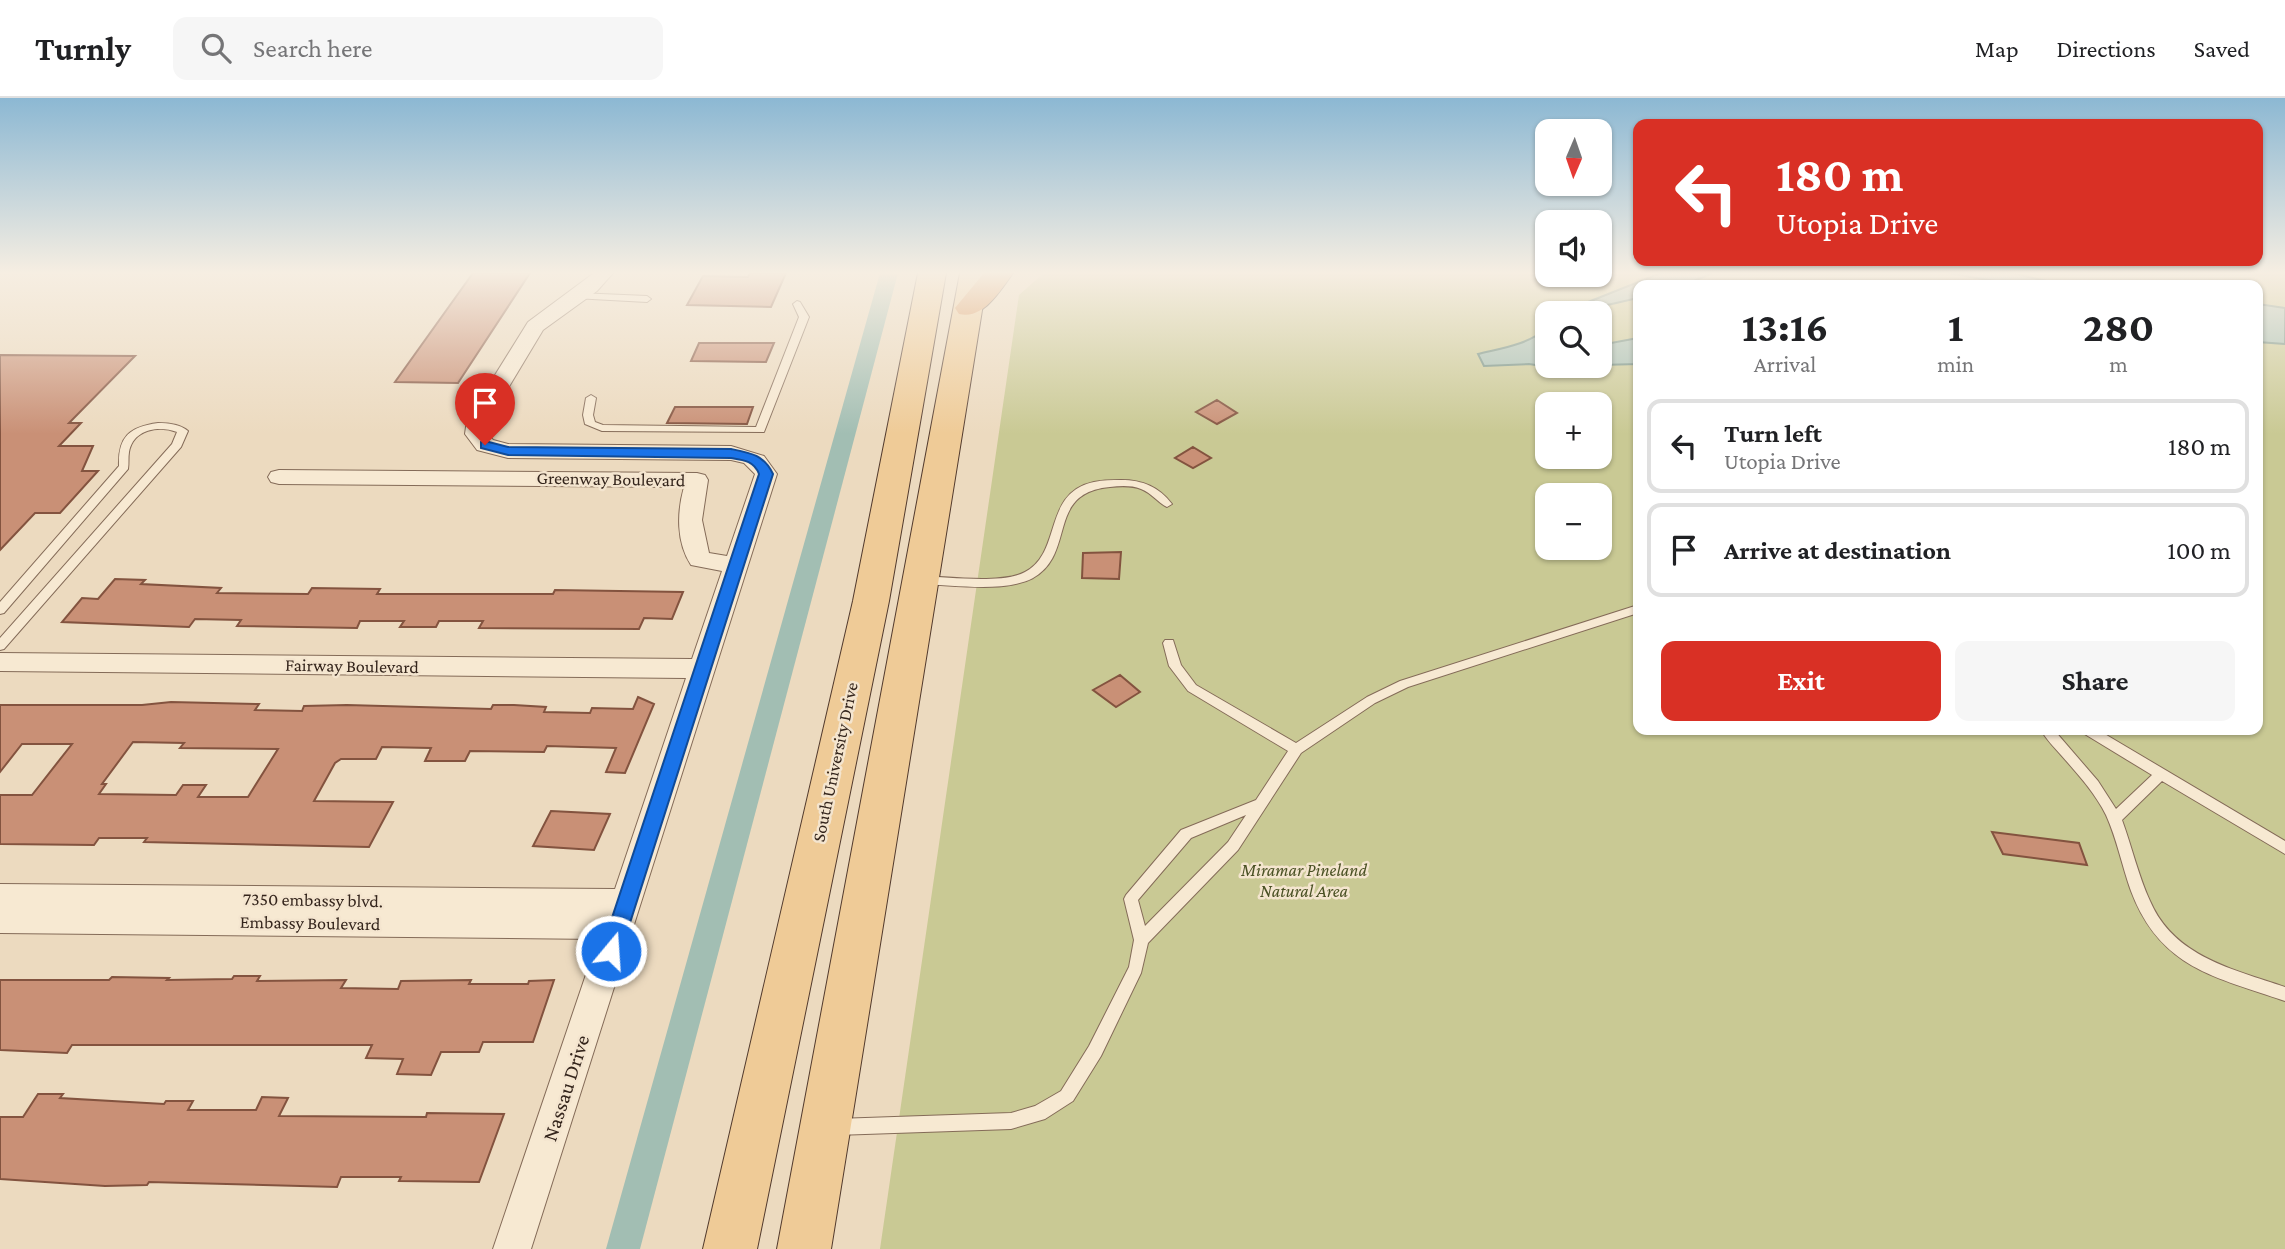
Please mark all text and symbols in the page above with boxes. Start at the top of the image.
search box [173,17,663,80]
icon: search [197,29,235,67]
text: Turnly [35,30,131,67]
text: Search here [253,34,372,63]
text: Map [1975,35,2019,62]
text: Directions [2057,35,2156,62]
text: Saved [2194,35,2250,62]
north arrow [1535,119,1612,196]
map controls [1535,119,1612,560]
icon: left [1661,147,1752,238]
text: 180 m [1776,147,1904,202]
text: Utopia Drive [1776,205,1938,241]
button: sound [1535,210,1612,287]
button: search [1535,301,1612,378]
text: 13:16 [1742,303,1828,350]
text: 1 [1948,303,1963,350]
text: 280 [2083,303,2154,350]
text: Arrival [1754,351,1816,377]
text: min [1937,351,1974,377]
text: m [2109,351,2128,377]
pin [455,373,515,445]
icon: arrive [466,384,504,422]
button: + [1535,392,1612,469]
text: Turn left [1724,419,1822,448]
icon: left [1665,427,1703,465]
text: 180 m [2168,432,2231,461]
text: Utopia Drive [1724,448,1841,474]
street label: Greenway Boulevard [536,468,686,490]
button: − [1535,483,1612,560]
icon: arrive [1665,531,1703,569]
text: Arrive at destination [1724,536,1951,565]
text: 100 m [2167,536,2231,565]
button: Exit [1661,641,1941,721]
button: Share [1955,641,2235,721]
street label: Fairway Boulevard [285,655,420,677]
street label: South University Drive [808,680,862,844]
park label: Miramar Pineland Natural Area [1240,860,1367,901]
street label: 7350 embassy blvd. [243,889,383,911]
street label: Embassy Boulevard [240,912,381,934]
position arrow [574,914,648,988]
street label: Nassau Drive [538,1032,594,1144]

